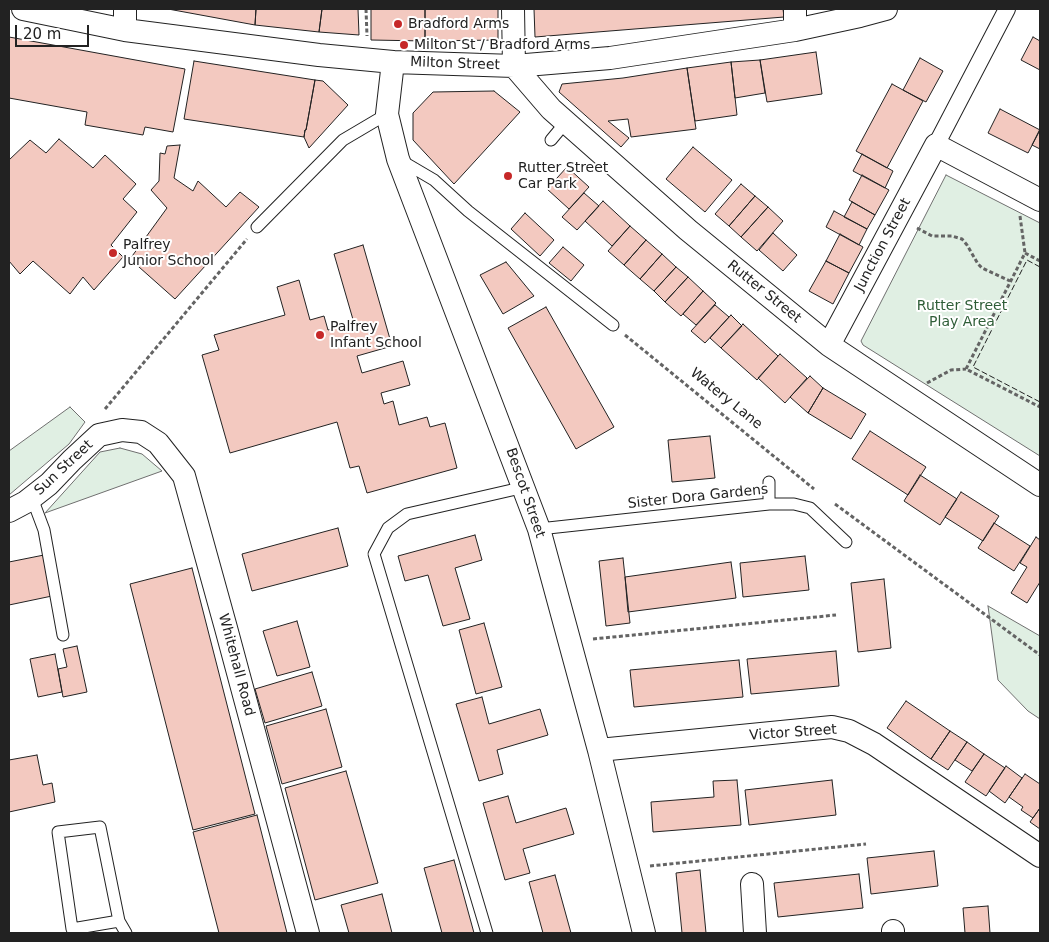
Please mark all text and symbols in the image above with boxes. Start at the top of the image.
scale bar [18,15,91,47]
place label: Bradford Arms [408,16,509,32]
marker: Bradford Arms [392,18,404,30]
text: 20 m [23,25,61,43]
place label: Milton St / Bradford Arms [414,37,590,53]
marker: Milton St / Bradford Arms [398,39,410,51]
street label: Milton Street [410,54,500,74]
place label: Rutter Street Car Park [518,160,608,192]
marker: Rutter Street Car Park [502,170,514,182]
street label: Junction Street [851,195,915,295]
place label: Palfrey Junior School [123,237,214,270]
marker: Palfrey Junior School [107,247,119,259]
street label: Rutter Street [724,257,804,327]
park label: Rutter Street Play Area [917,298,1007,331]
place label: Palfrey Infant School [330,319,422,352]
marker: Palfrey Infant School [314,329,326,341]
street label: Watery Lane [687,365,765,433]
street label: Sun Street [31,437,97,499]
street label: Bescot Street [502,446,548,540]
street label: Sister Dora Gardens [627,481,769,513]
street label: Whitehall Road [214,612,258,718]
street label: Victor Street [749,722,837,744]

